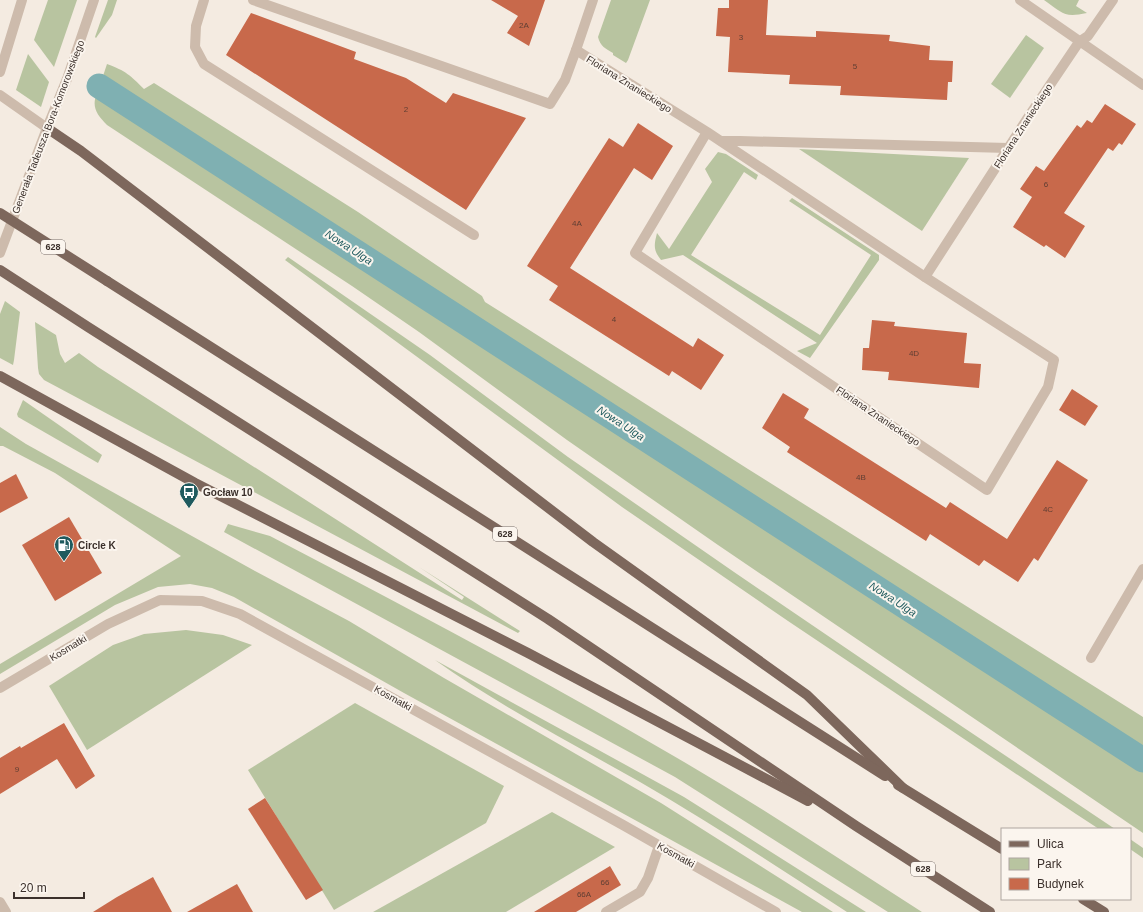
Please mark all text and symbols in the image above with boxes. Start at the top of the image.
house number: 2A [519,21,530,30]
house number: 3 [739,33,744,42]
street label: Generała Tadeusza Bora-Komorowskiego [10,38,86,215]
street label: Floriana Znanieckiego [584,53,674,115]
house number: 5 [853,62,858,71]
street label: Floriana Znanieckiego [992,81,1055,170]
house number: 2 [404,105,409,114]
house number: 6 [1044,180,1049,189]
house number: 4A [572,219,583,228]
water label: Nowa Ulga [323,227,375,267]
road number: 628 [41,240,65,254]
house number: 4 [612,315,617,324]
house number: 4D [909,349,919,358]
street label: Floriana Znanieckiego [834,384,922,448]
water label: Nowa Ulga [595,403,647,443]
house number: 4B [856,473,866,482]
bus stop icon: Gocław 10 [178,481,200,509]
place label: Gocław 10 [203,487,253,498]
house number: 4C [1043,505,1053,514]
road number: 628 [493,527,517,541]
fuel station icon: Circle K [53,534,75,562]
place label: Circle K [78,540,117,551]
water label: Nowa Ulga [867,579,919,619]
street label: Kosmatki [48,633,88,663]
street label: Kosmatki [372,683,414,713]
house number: 9 [15,765,20,774]
legend [1001,828,1131,900]
text: Ulica [1037,837,1064,851]
street label: Kosmatki [655,840,697,870]
text: Park [1037,857,1063,871]
road number: 628 [911,862,935,876]
scale bar [14,874,84,900]
text: Budynek [1037,877,1085,891]
house number: 66 [601,878,610,887]
text: 20 m [20,881,47,895]
house number: 66A [577,890,592,899]

